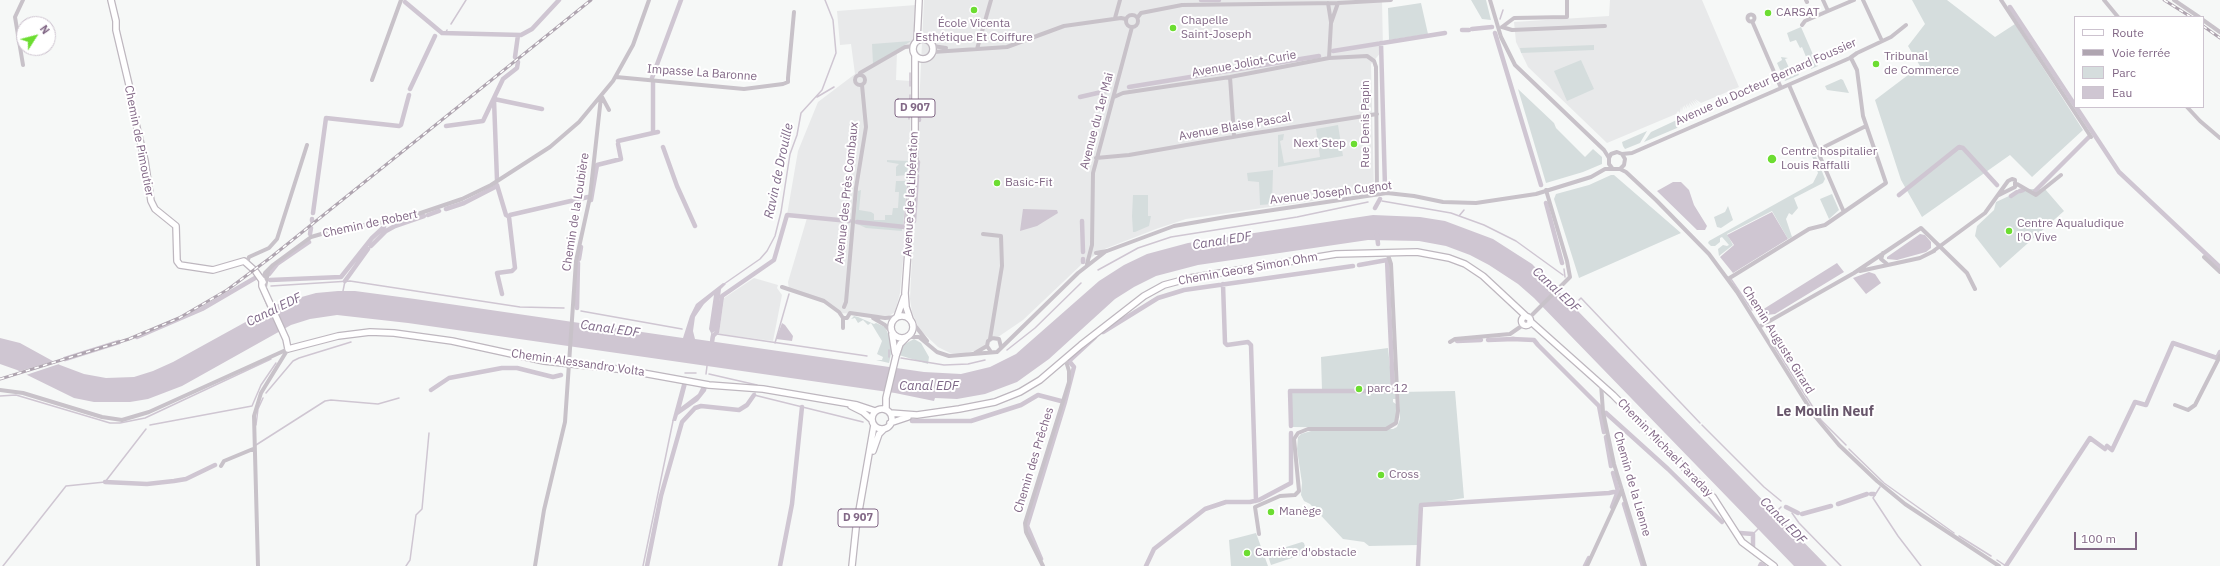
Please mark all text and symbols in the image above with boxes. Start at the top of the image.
marker: École Vicenta Esthétique Et Coiffure [969,5,979,15]
place label: CARSAT [1776,6,1820,20]
marker: CARSAT [1763,8,1773,18]
place label: Chapelle Saint-Joseph [1181,14,1252,42]
north arrow [16,16,56,56]
legend [2074,16,2204,108]
place label: École Vicenta Esthétique Et Coiffure [915,17,1033,45]
text: N [37,22,53,37]
marker: Chapelle Saint-Joseph [1168,23,1178,33]
text: Route [2112,25,2144,40]
street label: Avenue du Docteur Bernard Foussier [1673,35,1859,129]
text: Voie ferrée [2112,45,2170,60]
street label: Avenue Joliot-Curie [1191,48,1297,80]
place label: Tribunal de Commerce [1884,50,1959,78]
marker: Tribunal de Commerce [1871,59,1881,69]
street label: Impasse La Baronne [646,62,758,84]
text: Parc [2112,65,2136,80]
street label: Avenue du 1er Mai [1077,71,1117,171]
street label: Rue Denis Papin [1359,80,1373,168]
street label: Chemin de Pimoutier [121,84,157,198]
text: Eau [2112,85,2132,100]
road number: D 907 [895,99,935,117]
street label: Avenue Blaise Pascal [1178,110,1292,144]
street label: Avenue des Près Combaux [832,121,862,265]
water label: Ravin de Drouille [761,122,797,220]
street label: Avenue de la Libération [901,131,921,257]
place label: Next Step [1293,137,1346,151]
marker: Next Step [1349,139,1359,149]
place label: Centre hospitalier Louis Raffalli [1781,145,1877,173]
street label: Chemin de la Loubière [560,152,592,272]
marker: Centre hospitalier Louis Raffalli [1766,153,1778,165]
place label: Basic-Fit [1005,176,1053,190]
marker: Basic-Fit [992,178,1002,188]
street label: Avenue Joseph Cugnot [1269,178,1393,208]
street label: Chemin de Robert [321,207,419,241]
place label: Centre Aqualudique l'O Vive [2017,217,2124,245]
marker: Centre Aqualudique l'O Vive [2004,226,2014,236]
water label: Canal EDF [1191,229,1253,253]
street label: Chemin Georg Simon Ohm [1177,250,1319,288]
water label: Canal EDF [1529,264,1583,316]
street label: Chemin Auguste Girard [1739,283,1817,397]
water label: Canal EDF [244,290,304,330]
water label: Canal EDF [579,317,641,341]
street label: Chemin Alessandro Volta [510,346,646,380]
water label: Canal EDF [899,378,959,394]
place label: parc 12 [1367,382,1408,396]
marker: parc 12 [1354,384,1364,394]
street label: Chemin Michael Faraday [1614,396,1716,500]
district label: Le Moulin Neuf [1776,404,1874,420]
street label: Chemin des Prêches [1011,406,1057,514]
street label: Chemin de la Lienne [1610,430,1654,538]
place label: Cross [1389,468,1419,482]
marker: Cross [1376,470,1386,480]
water label: Canal EDF [1757,494,1809,548]
place label: Manège [1279,505,1321,519]
marker: Manège [1266,507,1276,517]
road number: D 907 [838,509,878,527]
scale bar [2076,524,2139,550]
text: 100 m [2081,531,2116,546]
place label: Carrière d'obstacle [1255,546,1357,560]
marker: Carrière d'obstacle [1242,548,1252,558]

